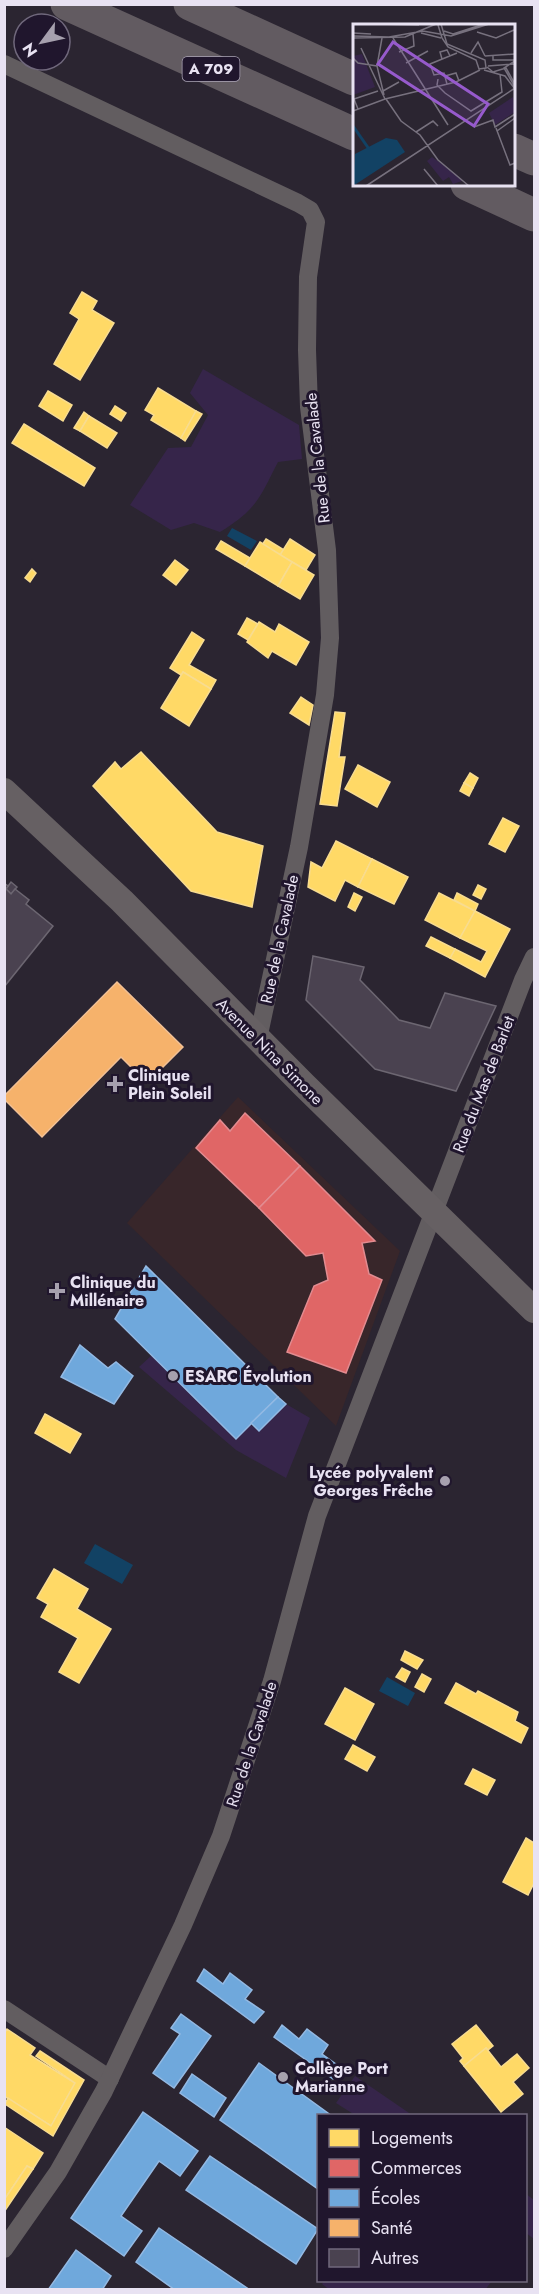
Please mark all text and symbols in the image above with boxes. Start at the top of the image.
north arrow [12,12,72,72]
inset map [353,24,515,186]
text: N [17,38,43,61]
road number: A 709 [182,57,240,81]
street label: Rue de la Cavalade [299,392,336,524]
street label: Rue de la Cavalade [255,873,304,1005]
street label: Avenue Nina Simone [211,993,328,1110]
street label: Rue du Mas de Barlet [447,1012,520,1156]
place label: Clinique Plein Soleil [128,1064,212,1105]
marker: Clinique Plein Soleil [106,1075,124,1093]
place label: Clinique du Millénaire [70,1271,156,1312]
marker: Clinique du Millénaire [48,1282,66,1300]
place label: ESARC Évolution [185,1365,312,1388]
marker: ESARC Évolution [166,1369,180,1383]
place label: Lycée polyvalent Georges Frêche [309,1461,434,1502]
marker: Lycée polyvalent Georges Frêche [438,1474,452,1488]
street label: Rue de la Cavalade [220,1678,283,1810]
place label: Collège Port Marianne [295,2057,389,2098]
marker: Collège Port Marianne [276,2070,290,2084]
legend [317,2114,527,2282]
text: Logements [371,2125,453,2151]
text: Commerces [371,2155,462,2181]
text: Écoles [371,2185,420,2211]
text: Santé [371,2215,413,2241]
text: Autres [371,2245,419,2271]

